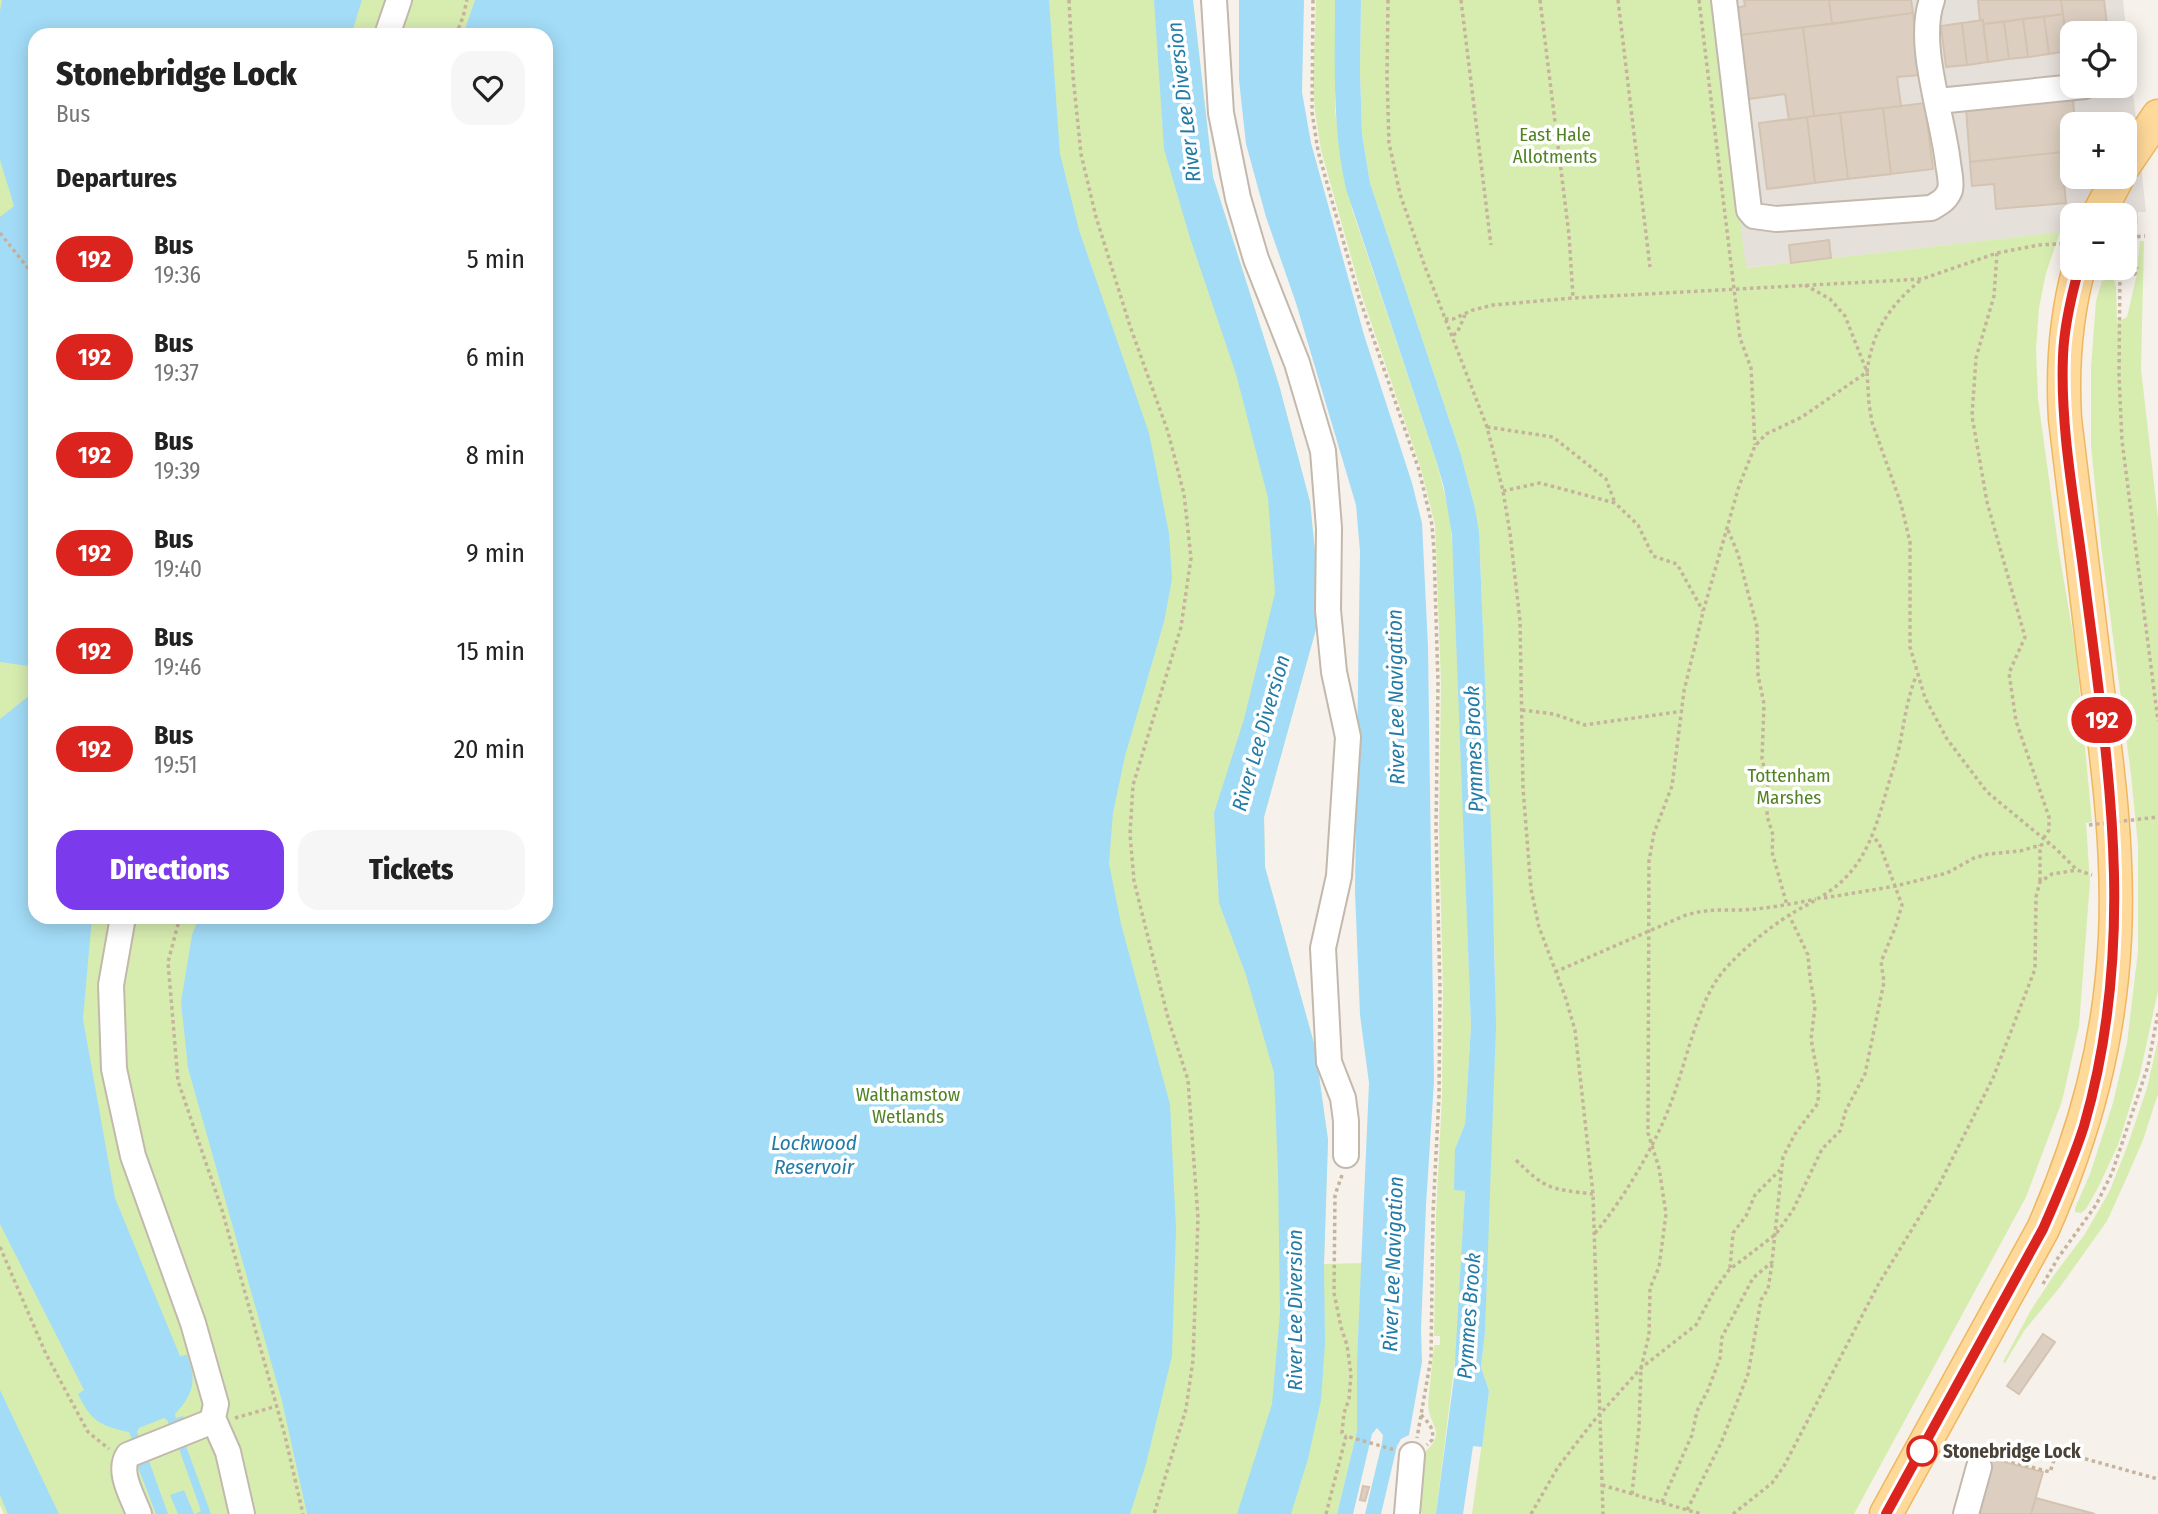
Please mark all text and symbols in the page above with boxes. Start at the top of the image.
water label: River Lee Diversion [1161,20,1207,184]
map controls [2060,21,2137,280]
button: locate [2060,21,2137,98]
button: heart [451,51,525,125]
text: Stonebridge Lock [56,54,297,94]
text: Bus [56,100,90,128]
button: + [2060,112,2137,189]
park label: East Hale Allotments [1513,123,1597,168]
text: Departures [56,163,177,194]
button: − [2060,203,2137,280]
text: Bus [154,230,193,261]
text: 5 min [467,244,525,275]
text: 192 [78,245,111,273]
text: 19:36 [154,261,201,289]
text: Bus [154,328,193,359]
text: 6 min [466,342,525,373]
text: 192 [78,343,111,371]
text: 19:37 [154,359,199,387]
text: Bus [154,426,193,457]
text: 8 min [466,440,525,471]
text: 192 [78,441,111,469]
text: 19:39 [154,457,201,485]
text: Bus [154,524,193,555]
text: 9 min [466,538,525,569]
text: 192 [78,539,111,567]
text: 19:40 [154,555,202,583]
water label: River Lee Navigation [1381,609,1411,785]
text: Bus [154,622,193,653]
text: 15 min [457,636,525,667]
text: 192 [78,637,111,665]
water label: River Lee Diversion [1226,652,1296,814]
text: 19:46 [154,653,201,681]
water label: Pymmes Brook [1459,685,1489,813]
line badge: 192 [2062,697,2142,743]
text: 192 [2085,706,2119,734]
text: Bus [154,720,193,751]
text: 20 min [454,734,525,765]
text: 192 [78,735,111,763]
text: 19:51 [154,751,198,779]
park label: Tottenham Marshes [1747,764,1831,809]
button: Directions [56,830,284,910]
button: Tickets [298,830,525,910]
park label: Walthamstow Wetlands [856,1083,961,1128]
water label: Lockwood Reservoir [771,1130,857,1180]
water label: River Lee Navigation [1377,1176,1409,1352]
water label: River Lee Diversion [1282,1229,1308,1391]
water label: Pymmes Brook [1452,1252,1486,1380]
marker: Stonebridge Lock [1907,1436,1937,1466]
place label: Stonebridge Lock [1943,1440,2081,1463]

